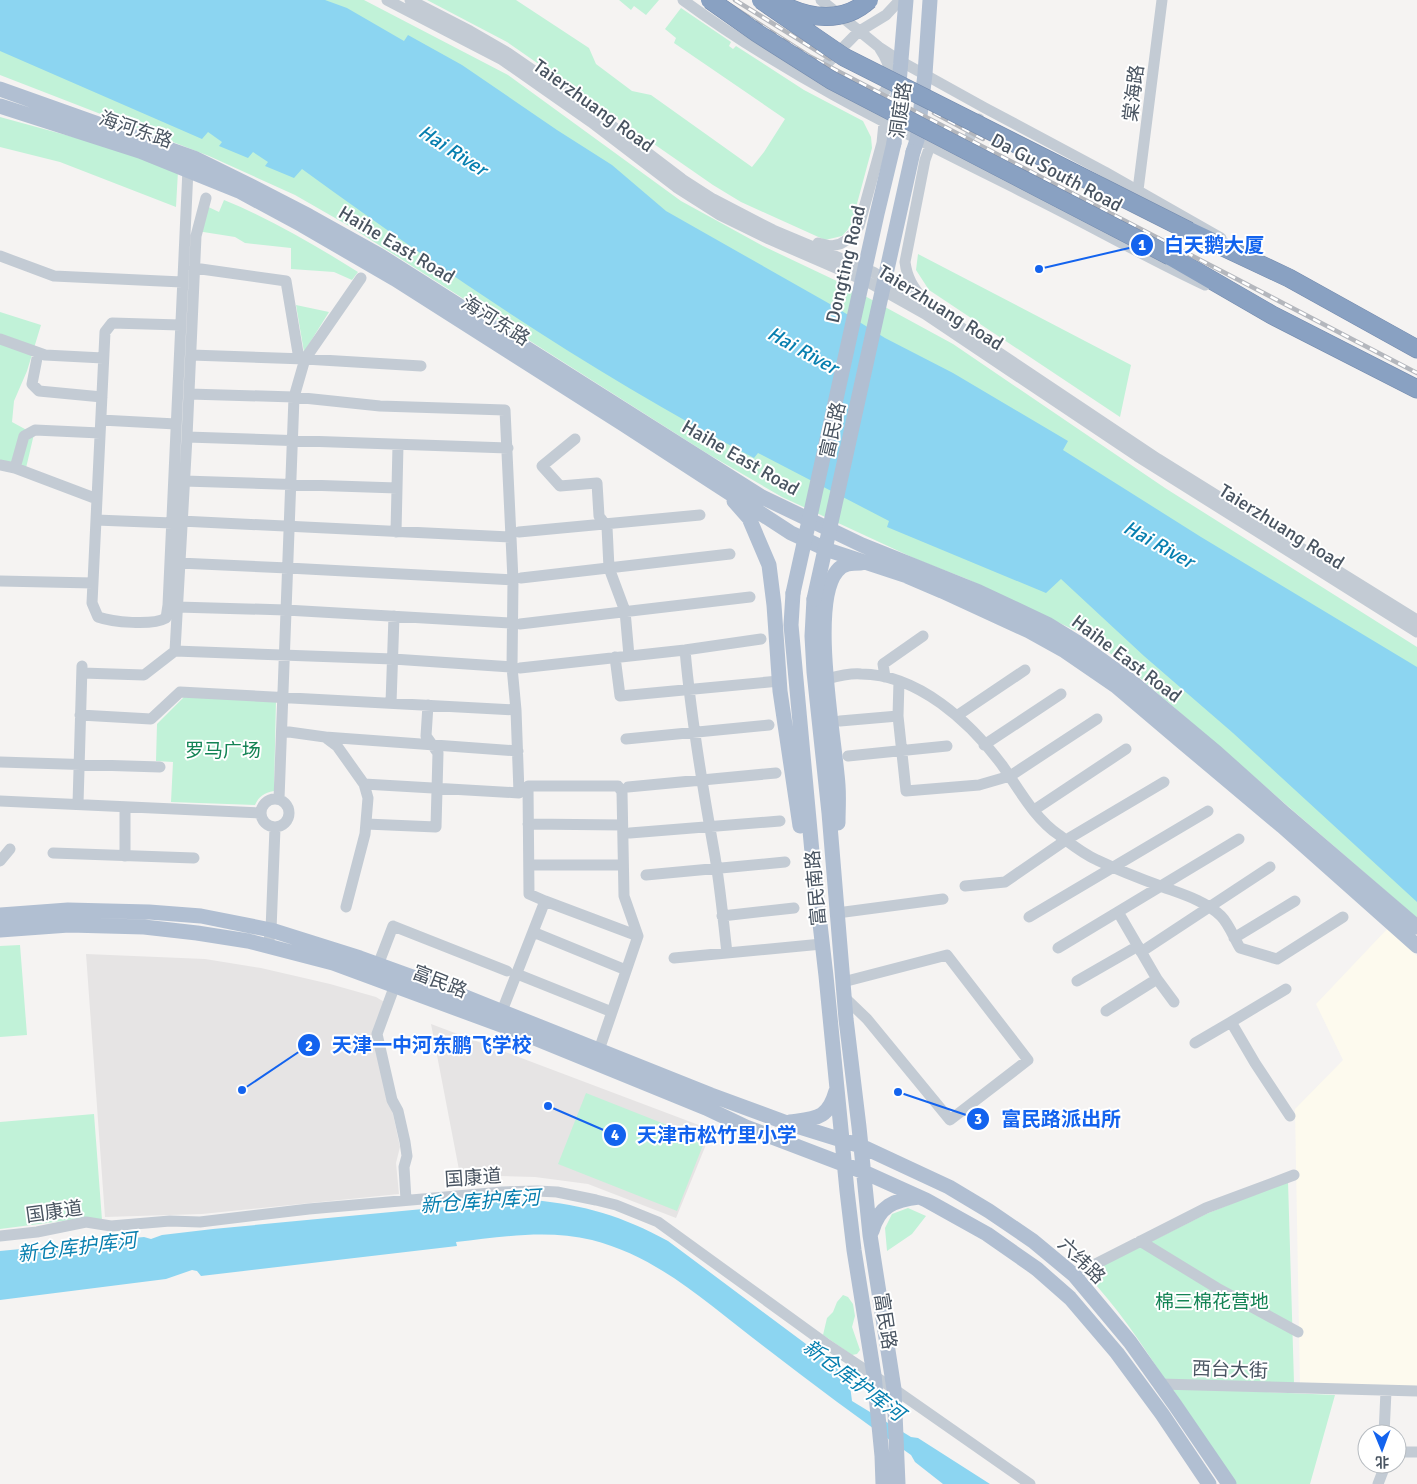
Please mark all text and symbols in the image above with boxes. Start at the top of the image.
street label: Taierzhuang Road [528,54,659,158]
street label: 棠海路 [1119,63,1149,123]
street label: 洞庭路 [885,80,917,140]
street label: 海河东路 [96,106,176,154]
water label: Hai River [414,119,494,183]
street label: Da Gu South Road [987,128,1126,218]
street label: Haihe East Road [334,201,459,289]
street label: Dongting Road [821,203,871,325]
callout: 白天鹅大厦 [1129,227,1274,262]
text: 白天鹅大厦 [1164,233,1264,258]
text: 1 [1138,236,1146,254]
street label: Taierzhuang Road [873,260,1008,356]
street label: 海河东路 [457,291,534,351]
water label: Hai River [763,321,845,381]
street label: 富民路 [815,400,851,461]
street label: Haihe East Road [677,415,804,501]
street label: Taierzhuang Road [1214,479,1349,575]
water label: Hai River [1119,515,1201,575]
street label: Haihe East Road [1067,610,1186,708]
park label: 罗马广场 [185,739,261,763]
street label: 富民南路 [801,849,831,927]
street label: 富民路 [409,961,471,1003]
callout: 天津一中河东鹏飞学校 [297,1028,542,1063]
text: 天津一中河东鹏飞学校 [332,1033,532,1058]
text: 2 [305,1037,313,1055]
callout: 富民路派出所 [966,1101,1131,1136]
text: 富民路派出所 [1001,1107,1121,1132]
text: 3 [974,1110,982,1128]
callout: 天津市松竹里小学 [602,1117,807,1152]
text: 天津市松竹里小学 [637,1123,797,1148]
text: 4 [611,1126,619,1144]
street label: 国康道 [444,1164,502,1192]
water label: 新仓库护库河 [419,1185,545,1218]
street label: 国康道 [24,1196,84,1228]
water label: 新仓库护库河 [16,1227,142,1267]
street label: 六纬路 [1052,1232,1110,1289]
park label: 棉三棉花营地 [1155,1290,1269,1314]
street label: 富民路 [869,1291,901,1351]
water label: 新仓库护库河 [798,1334,912,1429]
street label: 西台大街 [1192,1357,1268,1383]
north arrow [1357,1424,1407,1474]
text: 北 [1375,1453,1389,1470]

